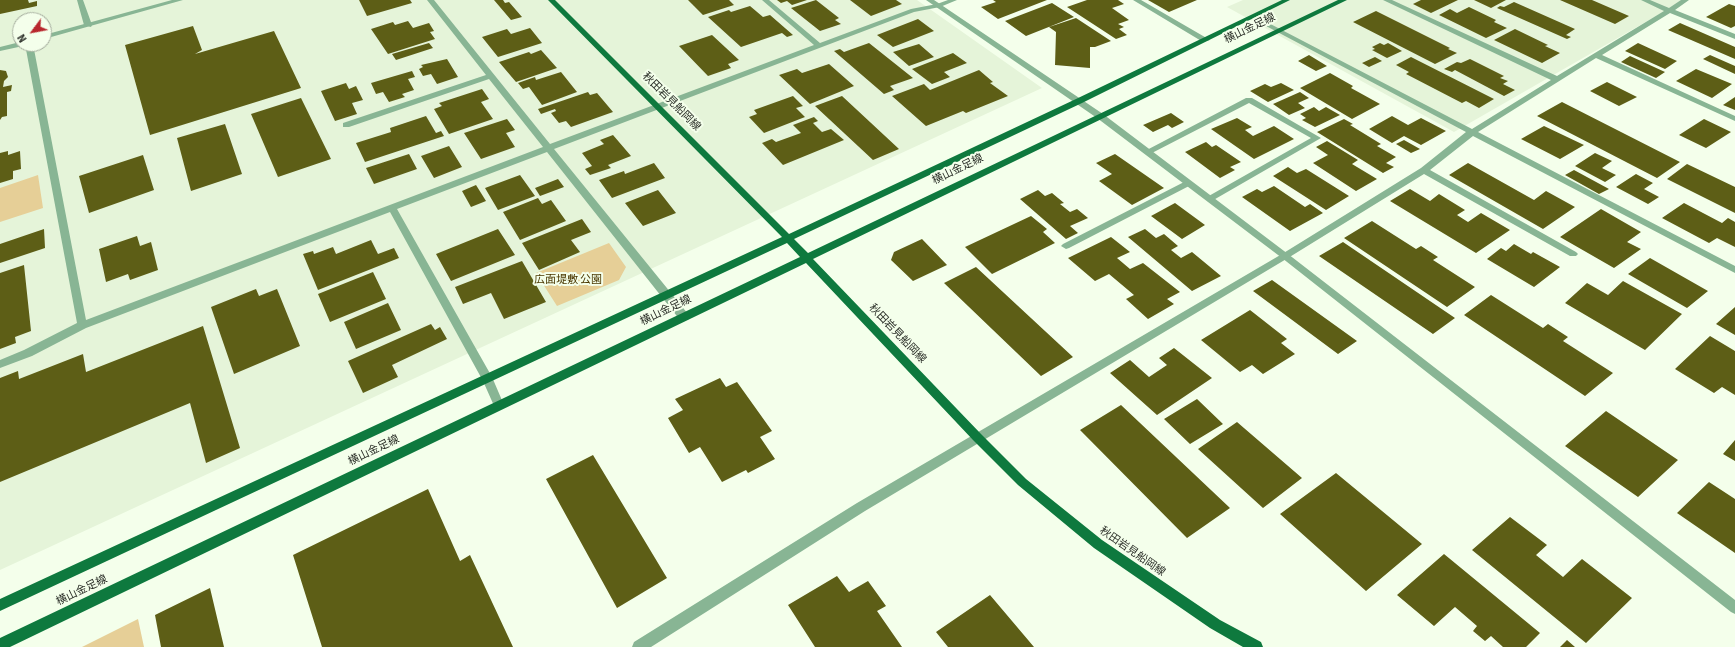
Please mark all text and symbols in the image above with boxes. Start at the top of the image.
street label: 横山金足線 [1222,11,1278,47]
north arrow [12,12,52,52]
text: N [14,31,31,45]
street label: 秋田岩見船岡線 [639,70,703,134]
street label: 横山金足線 [930,152,986,188]
park label: 広面堤敷 公園 [534,274,602,288]
street label: 横山金足線 [638,293,694,329]
street label: 秋田岩見船岡線 [866,302,928,366]
street label: 横山金足線 [346,433,402,469]
street label: 秋田岩見船岡線 [1097,525,1167,579]
street label: 横山金足線 [54,573,110,609]

